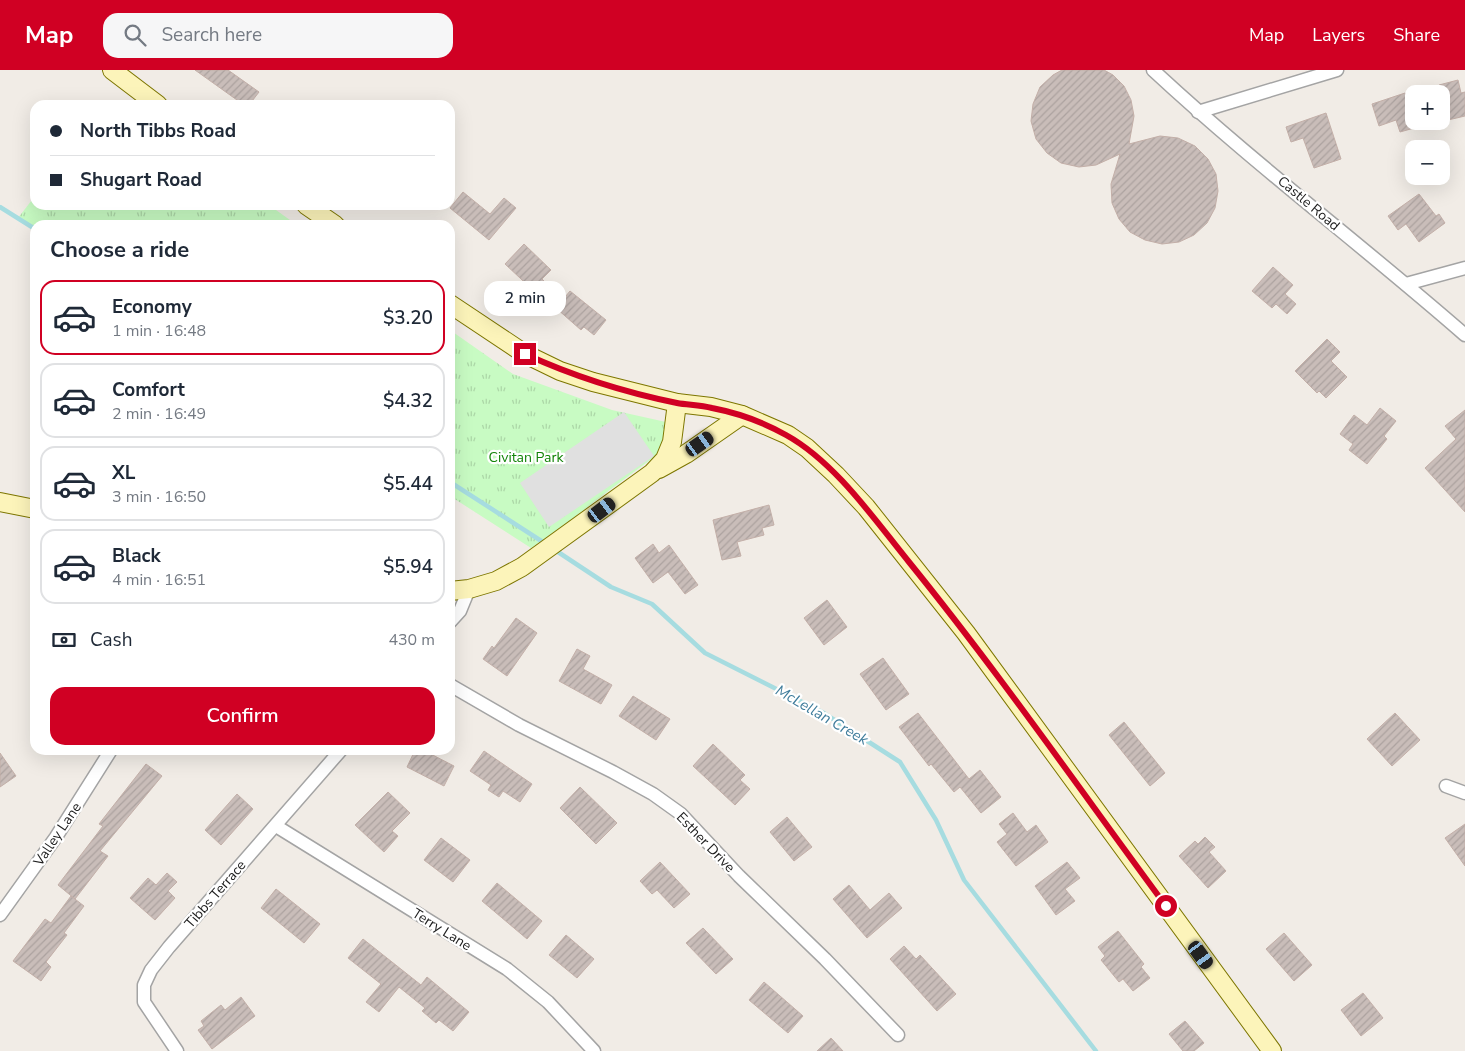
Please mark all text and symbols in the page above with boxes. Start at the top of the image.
search box [103,13,453,58]
text: Map [25,19,73,51]
icon: search [121,21,149,49]
text: Search here [161,22,262,48]
text: Map [1249,23,1284,47]
text: Layers [1312,23,1365,47]
text: Share [1393,23,1440,47]
map controls [1405,85,1450,185]
button: + [1405,85,1450,130]
text: North Tibbs Road [80,118,236,144]
button: − [1405,140,1450,185]
text: Shugart Road [80,167,202,193]
street label: Castle Road [1274,172,1344,235]
text: Choose a ride [50,235,189,265]
callout: 2 min [484,282,566,316]
text: 2 min [505,287,545,309]
text: Economy [112,294,192,320]
icon: car [52,295,97,340]
text: $3.20 [383,305,433,331]
text: 1 min · 16:48 [112,320,206,342]
route end [514,343,536,365]
text: Comfort [112,377,185,403]
icon: car [52,378,97,423]
text: $4.32 [383,388,433,414]
text: 2 min · 16:49 [112,403,206,425]
car [683,429,716,459]
park label: Civitan Park [489,448,564,467]
text: XL [112,460,135,486]
icon: car [52,461,97,506]
text: $5.44 [383,471,433,497]
text: 3 min · 16:50 [112,486,206,508]
car [585,495,618,525]
text: Black [112,543,161,569]
icon: car [52,544,97,589]
text: $5.94 [383,554,433,580]
text: 4 min · 16:51 [112,569,206,591]
icon: cash [50,626,78,654]
text: Cash [90,627,132,653]
text: 430 m [388,629,435,651]
water label: McLellan Creek [772,680,872,750]
button: Confirm [50,687,435,745]
street label: Valley Lane [29,799,86,871]
street label: Esther Drive [672,808,739,877]
street label: Tibbs Terrace [181,856,250,932]
route start [1155,895,1177,917]
street label: Terry Lane [409,904,475,955]
car [1186,938,1215,972]

